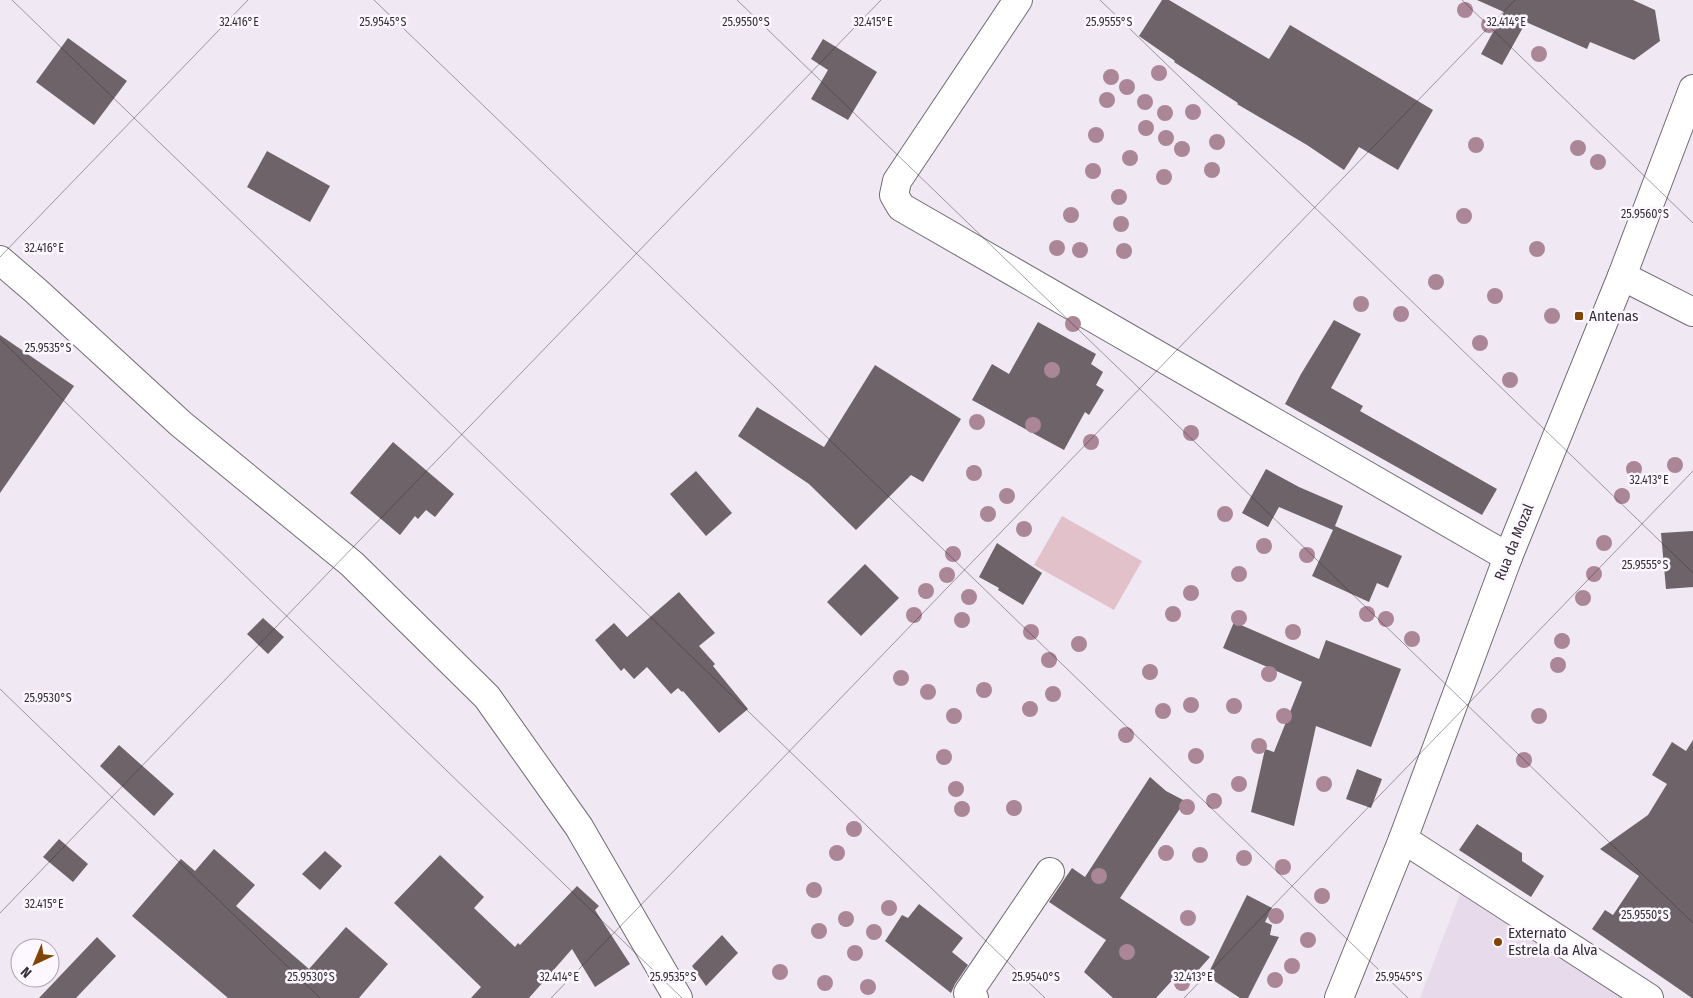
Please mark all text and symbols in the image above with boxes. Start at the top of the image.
text: 32.416°E [219,15,259,29]
text: 25.9545°S [359,15,407,29]
text: 25.9550°S [722,15,770,29]
text: 32.415°E [853,15,893,29]
text: 25.9555°S [1086,15,1132,29]
text: 32.414°E [1486,15,1526,29]
text: 25.9560°S [1621,207,1669,221]
text: 32.416°E [24,241,64,255]
place label: Antenas [1589,307,1638,325]
marker: Antenas [1573,310,1585,322]
text: 25.9535°S [25,341,71,355]
text: 32.413°E [1629,473,1669,487]
street label: Rua da Mozal [1490,501,1538,583]
text: 25.9555°S [1622,558,1668,572]
text: 25.9530°S [24,691,72,705]
text: 32.415°E [24,897,64,911]
text: 25.9550°S [1621,908,1669,922]
place label: Externato Estrela da Alva [1508,924,1598,959]
marker: Externato Estrela da Alva [1492,936,1504,948]
north arrow [10,938,60,988]
text: N [17,963,35,981]
text: 25.9530°S [287,970,335,984]
text: 32.414°E [539,970,579,984]
text: 25.9535°S [650,970,696,984]
text: 25.9540°S [1012,970,1060,984]
text: 32.413°E [1173,970,1213,984]
text: 25.9545°S [1375,970,1423,984]

